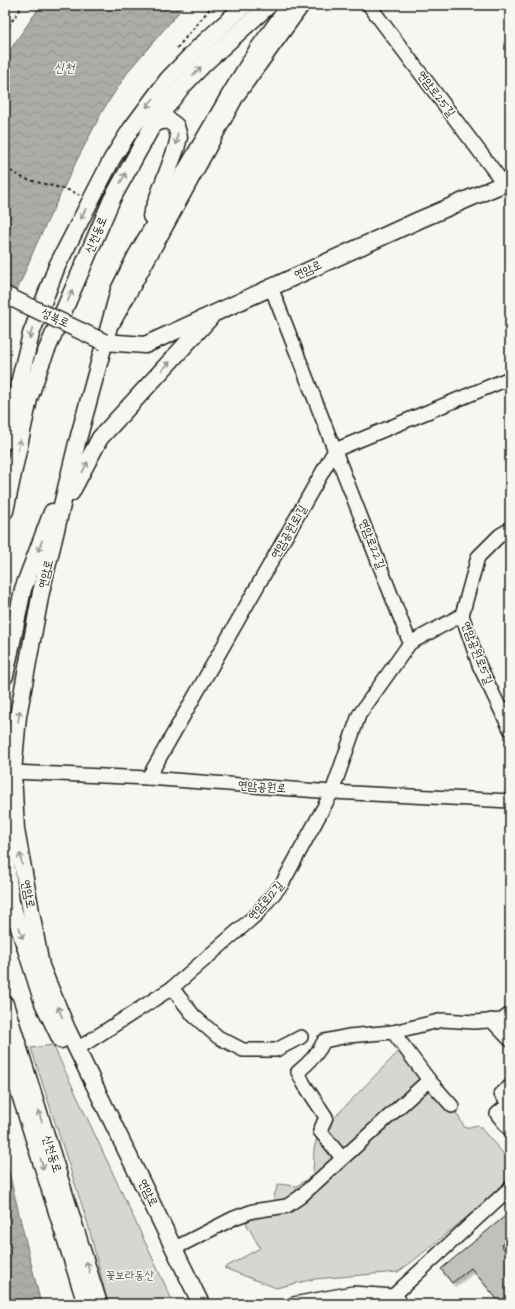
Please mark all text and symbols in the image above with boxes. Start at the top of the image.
water label: 신천 [54,59,76,77]
one-way arrow [192,66,202,76]
street label: 연암로25길 [413,67,459,121]
one-way arrow [145,97,154,108]
one-way arrow [174,133,181,146]
one-way arrow [120,172,127,184]
one-way arrow [79,208,86,220]
street label: 신천동로 [81,214,111,256]
street label: 연암로 [291,256,325,284]
one-way arrow [67,291,74,303]
street label: 성북로 [38,304,72,332]
one-way arrow [27,327,34,340]
one-way arrow [161,361,171,371]
one-way arrow [15,439,23,452]
one-way arrow [82,461,89,473]
street label: 연암공원로1길 [267,502,311,562]
street label: 연암로22길 [355,517,389,572]
one-way arrow [35,539,43,551]
street label: 연암로 [34,558,58,590]
street label: 연암공원로5길 [457,619,497,687]
one-way arrow [15,710,23,723]
street label: 연암공원로 [237,777,287,797]
one-way arrow [17,853,25,866]
street label: 연암로12길 [244,877,288,924]
street label: 연암로 [17,878,39,910]
one-way arrow [18,926,25,939]
one-way arrow [56,1006,63,1018]
one-way arrow [36,1110,43,1123]
street label: 신천동로 [38,1133,66,1175]
one-way arrow [39,1157,46,1170]
street label: 연암로 [134,1176,162,1210]
one-way arrow [84,1260,91,1273]
park label: 꽃보라동산 [106,1267,154,1284]

